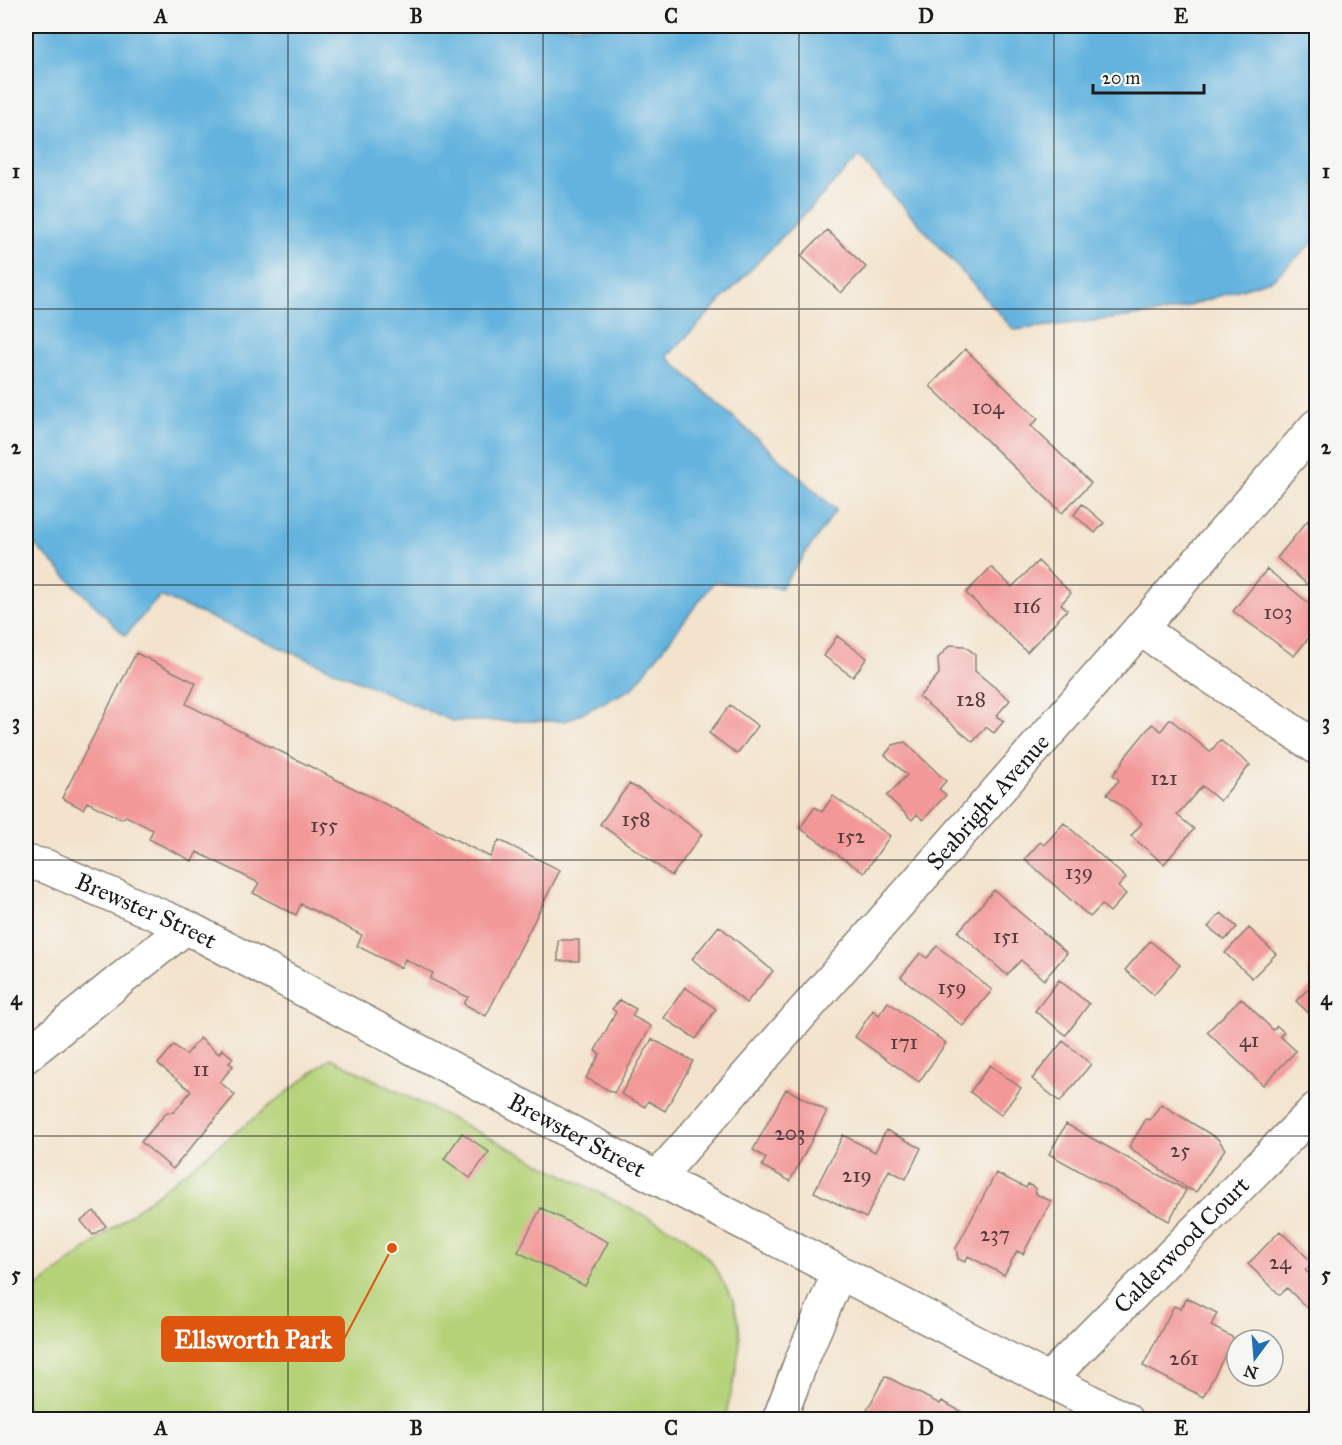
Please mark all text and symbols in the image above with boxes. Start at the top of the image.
text: A [152,4,168,28]
text: B [409,4,423,28]
text: C [664,4,678,28]
text: D [918,4,934,28]
text: E [1174,4,1189,28]
scale bar [1093,57,1204,95]
text: 20 m [1102,67,1140,89]
text: 1 [12,159,20,183]
text: 1 [1322,159,1330,183]
house number: 104 [972,394,1005,420]
text: 2 [11,435,22,459]
text: 2 [1321,435,1332,459]
house number: 116 [1013,593,1042,619]
house number: 103 [1264,599,1292,625]
house number: 128 [956,686,986,712]
text: 3 [12,710,20,735]
text: 3 [1322,710,1330,735]
street label: Seabright Avenue [920,728,1056,876]
house number: 121 [1151,765,1177,791]
house number: 158 [621,806,651,832]
house number: 155 [310,812,338,838]
house number: 152 [837,823,866,849]
house number: 139 [1065,859,1093,885]
street label: Brewster Street [71,866,222,956]
house number: 151 [993,923,1019,949]
house number: 159 [937,974,967,1000]
text: 4 [10,986,22,1011]
text: 4 [1320,986,1332,1011]
house number: 41 [1239,1027,1259,1053]
house number: 171 [890,1029,918,1055]
house number: 11 [193,1056,209,1082]
street label: Brewster Street [503,1086,651,1184]
house number: 203 [775,1120,805,1146]
house number: 25 [1170,1137,1190,1163]
house number: 219 [842,1162,872,1188]
street label: Calderwood Court [1107,1170,1256,1320]
house number: 237 [980,1221,1010,1247]
house number: 24 [1269,1249,1292,1275]
text: 5 [11,1262,21,1286]
text: 5 [1321,1262,1331,1286]
callout: Ellsworth Park [162,1317,344,1361]
text: Ellsworth Park [174,1323,333,1355]
north arrow [1225,1328,1285,1388]
house number: 261 [1169,1345,1199,1371]
text: N [1241,1361,1260,1383]
text: A [152,1416,168,1440]
text: B [409,1416,423,1440]
text: C [664,1416,678,1440]
text: D [918,1416,934,1440]
text: E [1174,1416,1189,1440]

